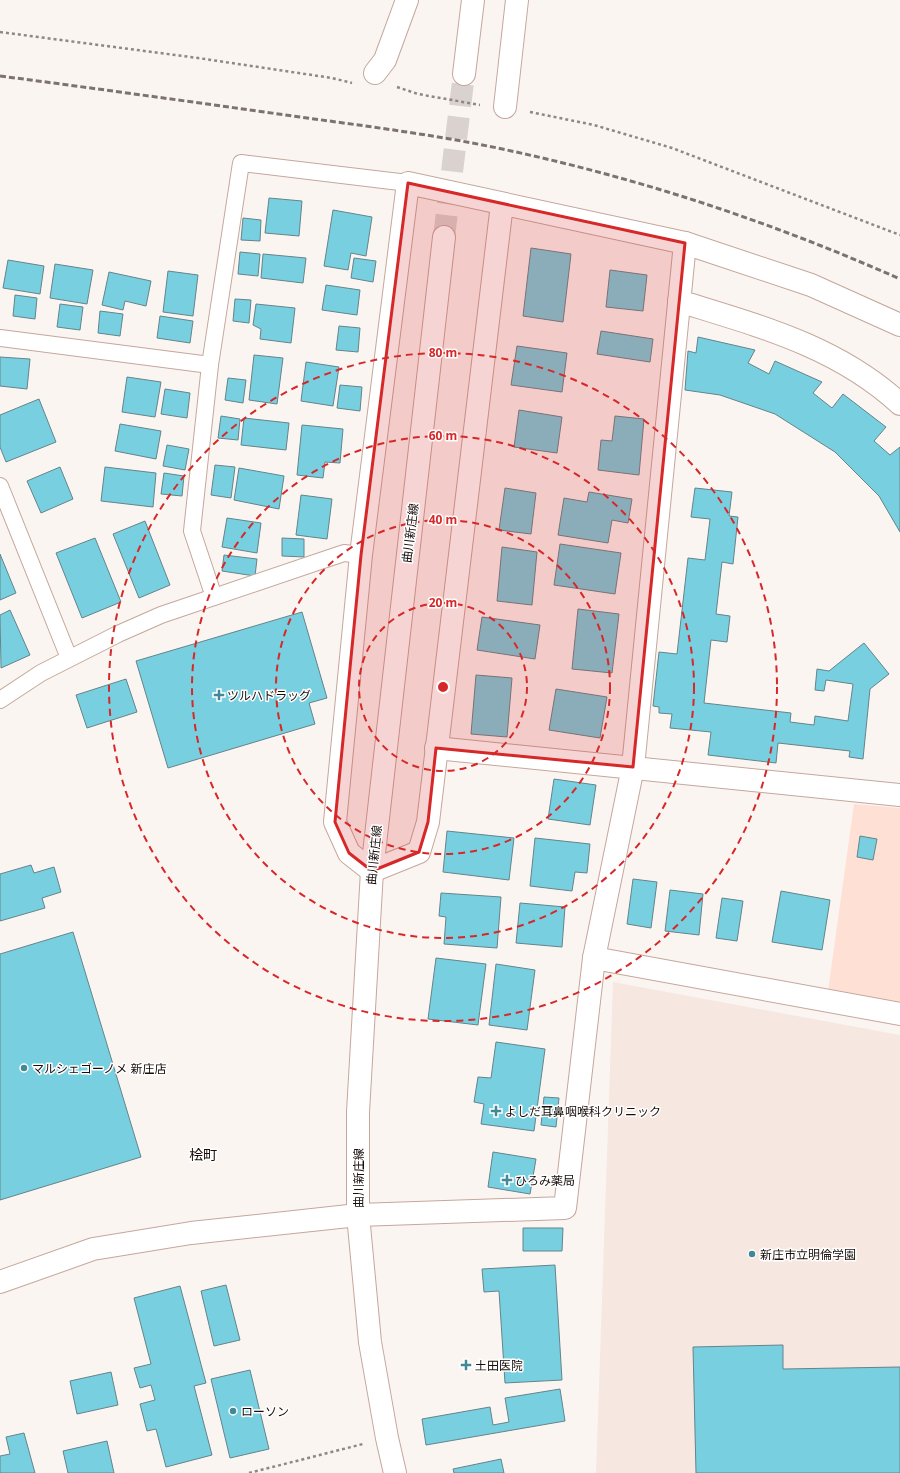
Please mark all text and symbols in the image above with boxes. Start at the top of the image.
text: 80 m [429,344,457,361]
text: 60 m [429,427,457,444]
street label: 曲川新庄線 [398,502,422,564]
text: 40 m [429,511,457,528]
text: 20 m [429,594,457,611]
centre of rings [436,680,450,694]
place label: ツルハドラッグ [227,687,311,704]
marker: ツルハドラッグ [214,690,224,700]
street label: 曲川新庄線 [362,824,386,886]
place label: マルシェゴーノメ 新庄店 [32,1060,166,1077]
marker: マルシェゴーノメ 新庄店 [19,1063,29,1073]
place label: よしだ耳鼻咽喉科クリニック [505,1103,661,1120]
marker: よしだ耳鼻咽喉科クリニック [490,1105,502,1117]
district label: 桧町 [189,1145,217,1164]
street label: 曲川新庄線 [350,1148,367,1208]
place label: ひろみ薬局 [515,1172,575,1189]
marker: ひろみ薬局 [502,1175,512,1185]
place label: 新庄市立明倫学園 [760,1246,856,1263]
marker: 新庄市立明倫学園 [747,1249,757,1259]
place label: 土田医院 [475,1357,523,1374]
marker: 土田医院 [460,1359,472,1371]
place label: ローソン [241,1403,289,1420]
marker: ローソン [228,1406,238,1416]

